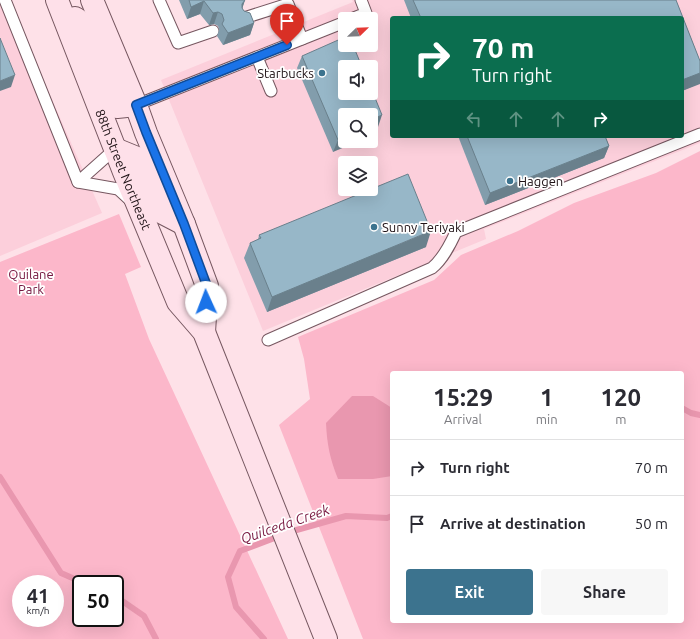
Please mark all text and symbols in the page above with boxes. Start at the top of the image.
pin [270,4,304,45]
icon: arrive [276,10,298,32]
north arrow [338,12,378,52]
map controls [338,12,378,196]
icon: right [406,32,458,84]
text: 70 m [472,32,534,63]
button: sound [338,60,378,100]
text: Turn right [472,65,552,85]
place label: Starbucks [257,66,314,80]
marker: Starbucks [317,68,327,78]
street label: 88th Street Northeast [93,107,154,232]
button: search [338,108,378,148]
icon: left [463,108,485,130]
icon: ahead [505,108,527,130]
icon: ahead [547,108,569,130]
icon: right [589,108,611,130]
button: layers [338,156,378,196]
place label: Haggen [518,174,563,188]
marker: Haggen [505,176,515,186]
place label: Sunny Teriyaki [382,220,465,234]
marker: Sunny Teriyaki [369,222,379,232]
park label: Quilane Park [8,267,54,296]
position arrow [185,281,227,323]
text: 15:29 [433,384,493,411]
text: 1 [540,384,553,411]
text: 120 [601,384,641,411]
text: Arrival [444,412,482,426]
text: min [536,412,558,426]
text: m [615,412,626,426]
icon: right [406,457,428,479]
text: Turn right [440,459,510,476]
text: 70 m [635,459,668,476]
water label: Quilceda Creek [238,501,333,548]
icon: arrive [406,513,428,535]
text: Arrive at destination [440,515,586,532]
text: 50 m [635,515,668,532]
button: Exit [406,569,533,615]
button: Share [541,569,668,615]
speed limit sign: 50 [72,575,124,627]
text: 41 [27,584,49,607]
text: km/h [26,605,50,616]

